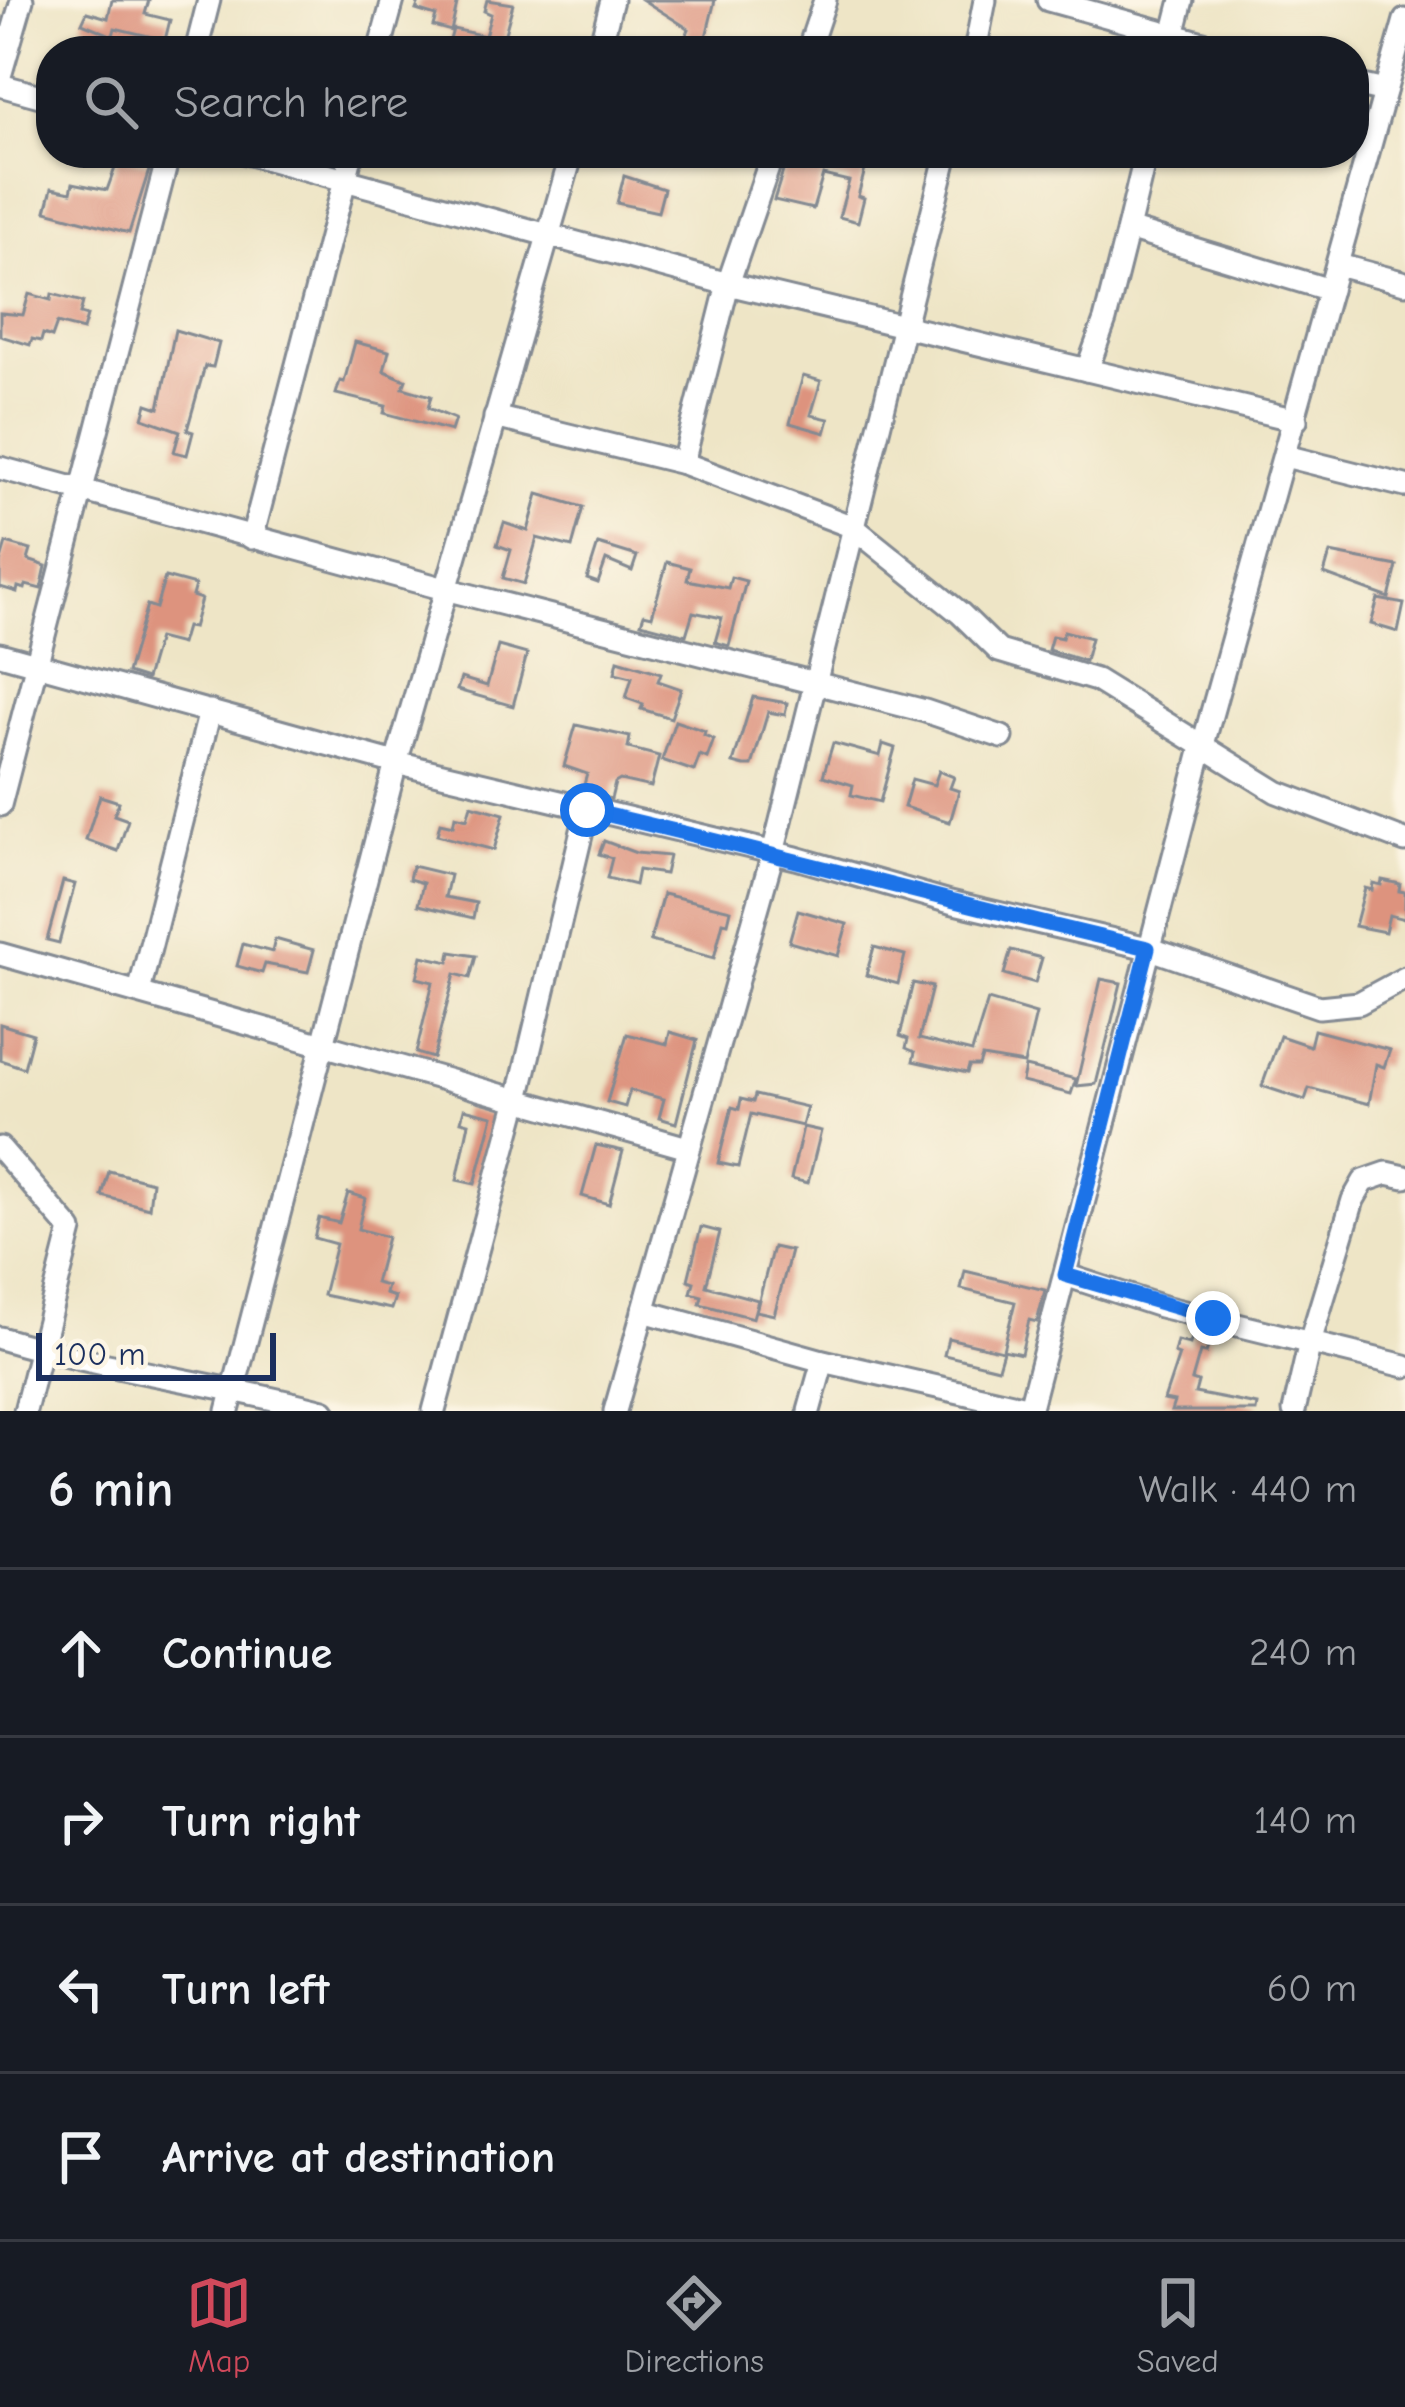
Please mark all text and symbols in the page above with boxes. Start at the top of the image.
search box [36,36,1369,168]
icon: search [78,69,144,135]
text: Search here [174,76,408,128]
route start [560,783,614,837]
route end [1186,1291,1240,1345]
scale bar [36,1327,276,1380]
text: 100 m [54,1335,146,1373]
text: 6 min [48,1460,174,1519]
text: Walk · 440 m [1139,1467,1357,1512]
icon: ahead [48,1620,114,1686]
text: Continue [162,1627,332,1679]
text: 240 m [1249,1630,1357,1675]
icon: right [48,1788,114,1854]
text: Turn right [162,1795,360,1847]
text: 140 m [1254,1798,1357,1843]
icon: left [48,1956,114,2022]
text: Turn left [162,1963,329,2015]
text: 60 m [1267,1966,1357,2011]
icon: arrive [48,2124,114,2190]
text: Arrive at destination [162,2131,555,2183]
tab: Map [186,2270,252,2380]
tab: Directions [625,2270,764,2380]
tab: Saved [1136,2270,1219,2380]

